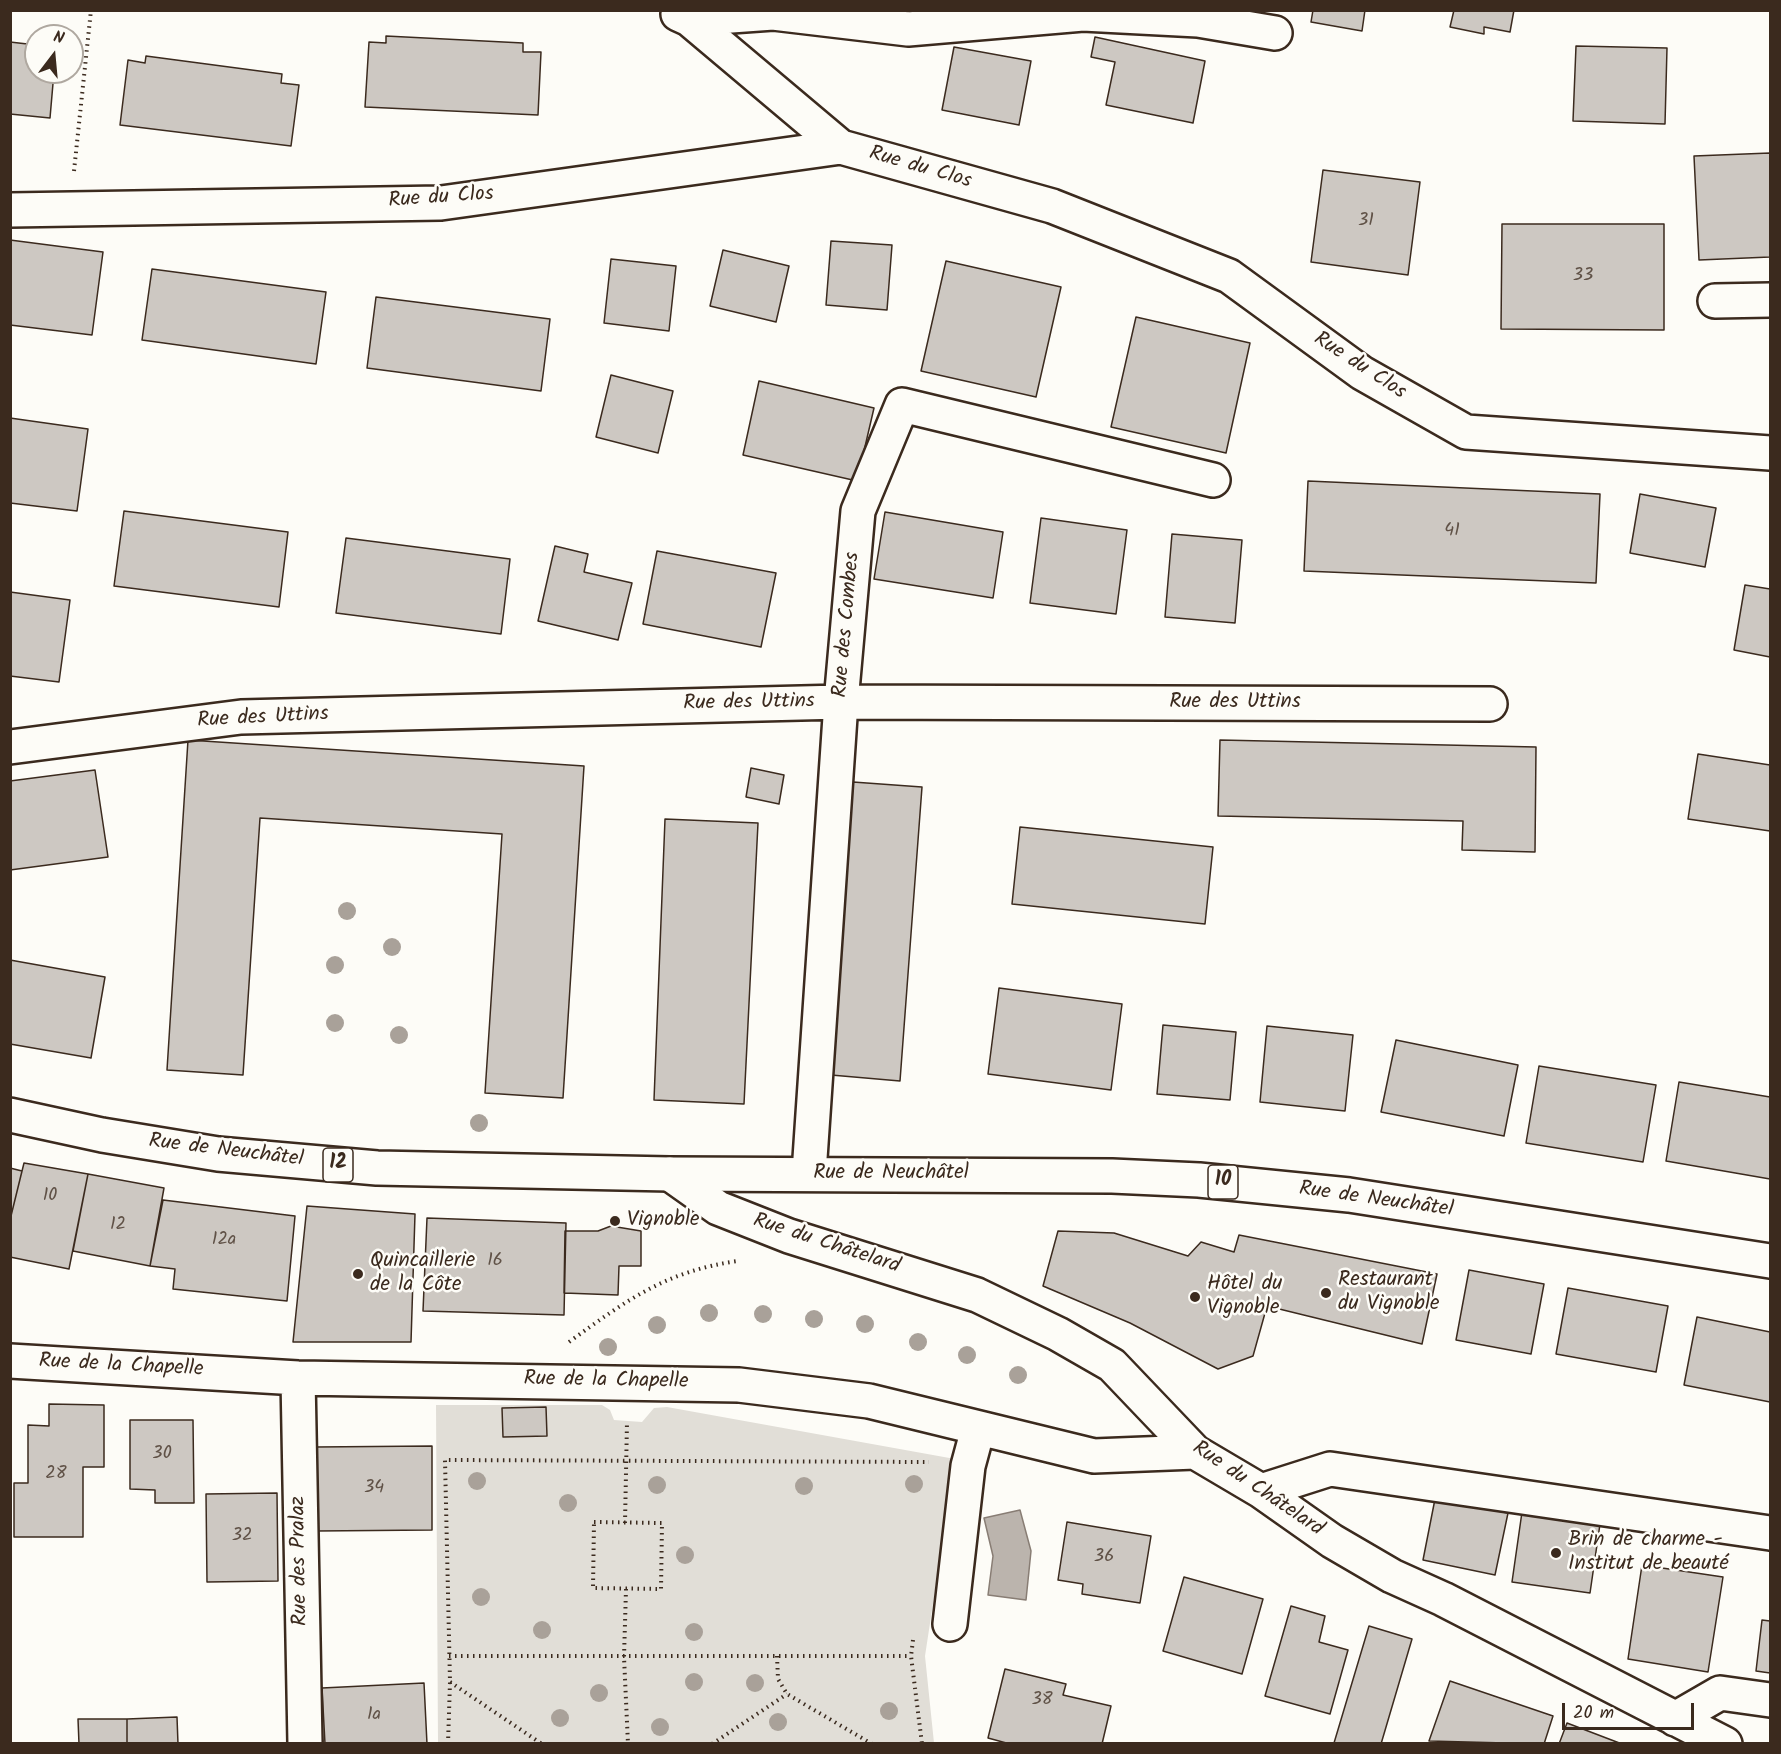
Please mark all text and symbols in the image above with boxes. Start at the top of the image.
north arrow [24,24,84,84]
text: N [50,25,67,52]
street label: Rue du Clos [866,142,974,196]
street label: Rue du Clos [388,183,494,215]
house number: 31 [1358,211,1374,233]
house number: 33 [1573,266,1593,288]
street label: Rue du Clos [1308,328,1410,406]
house number: 41 [1444,521,1460,543]
street label: Rue des Combes [829,551,867,699]
street label: Rue des Uttins [683,690,815,718]
street label: Rue des Uttins [1169,690,1301,716]
street label: Rue des Uttins [197,703,329,735]
street label: Rue de Neuchâtel [147,1130,305,1174]
road number: 12 [323,1148,353,1182]
street label: Rue de Neuchâtel [813,1161,969,1187]
road number: 10 [1208,1165,1238,1199]
street label: Rue de Neuchâtel [1297,1178,1455,1224]
house number: 10 [43,1186,57,1208]
place label: Vignoble [627,1208,699,1234]
street label: Rue du Châtelard [749,1209,903,1281]
marker: Vignoble [608,1214,622,1228]
house number: 12 [110,1215,126,1237]
house number: 12a [212,1230,236,1252]
place label: Quincaillerie de la Côte [370,1249,475,1299]
house number: 16 [487,1251,503,1273]
marker: Quincaillerie de la Côte [351,1267,365,1281]
place label: Restaurant du Vignoble [1338,1268,1439,1318]
place label: Hôtel du Vignoble [1207,1272,1282,1322]
marker: Restaurant du Vignoble [1319,1286,1333,1300]
marker: Hôtel du Vignoble [1188,1290,1202,1304]
street label: Rue de la Chapelle [38,1350,204,1384]
street label: Rue de la Chapelle [523,1368,689,1396]
street label: Rue du Châtelard [1187,1437,1327,1543]
house number: 30 [152,1444,172,1466]
house number: 28 [45,1464,67,1486]
house number: 34 [364,1478,384,1500]
street label: Rue des Pralaz [287,1496,315,1626]
house number: 32 [232,1526,252,1548]
place label: Brin de charme - Institut de beauté [1568,1528,1729,1578]
marker: Brin de charme - Institut de beauté [1549,1546,1563,1560]
house number: 36 [1094,1547,1114,1569]
house number: 38 [1031,1690,1053,1712]
scale bar [1565,1691,1697,1729]
text: 20 m [1573,1699,1614,1728]
house number: 1a [367,1705,381,1727]

